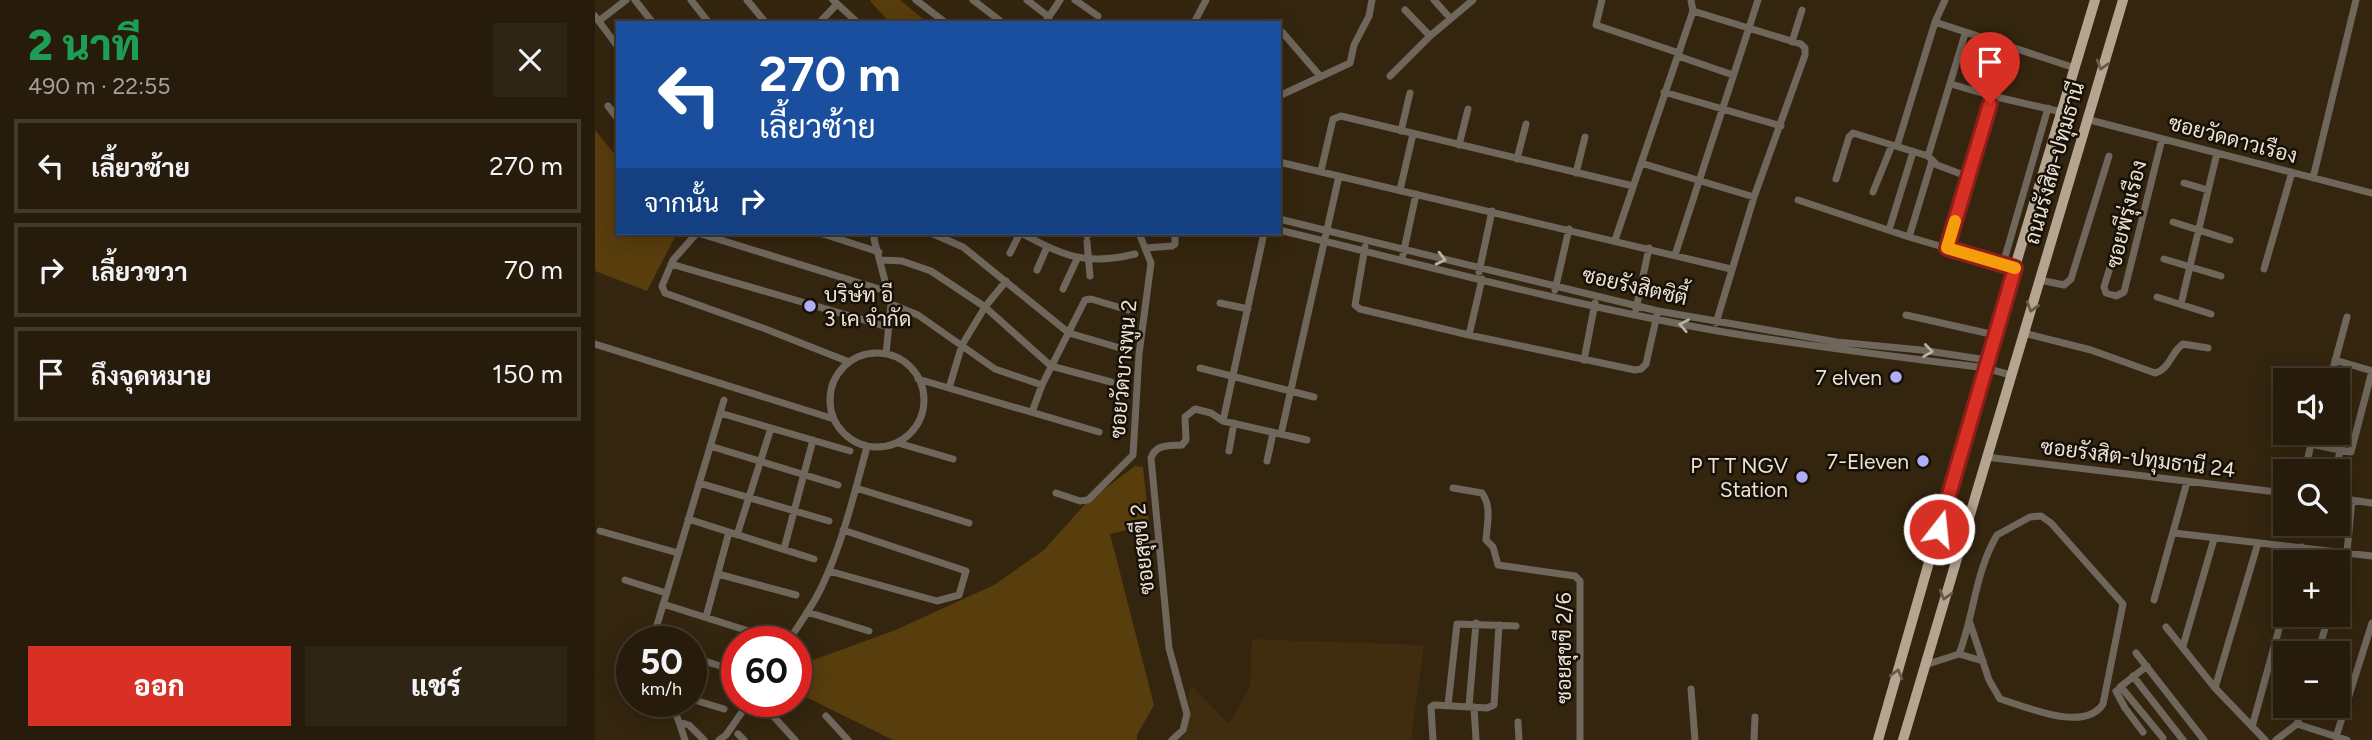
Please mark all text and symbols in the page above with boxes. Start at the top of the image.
text: 2 นาที [28,20,141,71]
button: close [493,23,567,97]
pin [1960,32,2020,104]
icon: arrive [1971,43,2009,81]
text: 270 m [759,44,901,103]
icon: left [644,49,735,140]
one-way arrow [2096,59,2111,71]
text: 490 m · 22:55 [28,72,171,100]
street label: ถนนรังสิต-ปทุมธานี [2019,79,2091,248]
text: เลี้ยวซ้าย [759,108,876,146]
street label: ซอยวัดดาวเรือง [2166,109,2300,168]
icon: left [32,147,70,185]
text: 270 m [489,150,563,182]
text: เลี้ยวซ้าย [91,152,190,184]
street label: ซอยพีรุ่งเรือง [2100,157,2153,271]
icon: right [733,182,771,220]
text: จากนั้น [644,187,719,219]
icon: right [32,251,70,289]
one-way arrow [1434,251,1446,265]
text: 70 m [504,254,563,286]
street label: ซอยรังสิตซิตี้ [1580,255,1693,310]
text: เลี้ยวขวา [91,256,188,288]
place label: บริษัท อี 3 เค จำกัด [824,282,911,331]
marker: บริษัท อี 3 เค จำกัด [802,298,818,314]
street label: ซอยวัดบางพูน 2 [1104,299,1145,440]
one-way arrow [2026,300,2040,313]
one-way arrow [1678,318,1690,333]
one-way arrow [1922,343,1934,358]
icon: arrive [32,355,70,393]
text: 150 m [492,358,563,390]
text: ถึงจุดหมาย [91,360,212,392]
place label: 7 elven [1816,365,1882,390]
map controls [2273,368,2350,718]
button: sound [2273,368,2350,445]
marker: 7 elven [1888,369,1904,385]
street label: ซอยรังสิต-ปทุมธานี 24 [2039,434,2237,484]
place label: 7-Eleven [1827,449,1909,474]
place label: P T T NGV Station [1690,453,1788,502]
marker: 7-Eleven [1915,453,1931,469]
button: search [2273,459,2350,536]
marker: P T T NGV Station [1794,469,1810,485]
position arrow [1902,492,1976,566]
street label: ซอยสุขขี 2 [1125,502,1161,596]
button: + [2273,550,2350,627]
one-way arrow [1939,589,1954,601]
street label: ซอยสุขขี 2/6 [1551,592,1578,704]
speed limit sign: 60 [721,626,812,717]
text: 50 [640,641,683,683]
button: − [2273,641,2350,718]
button: ออก [28,646,291,726]
button: แชร์ [305,646,567,726]
one-way arrow [1888,669,1903,681]
text: km/h [641,678,682,700]

